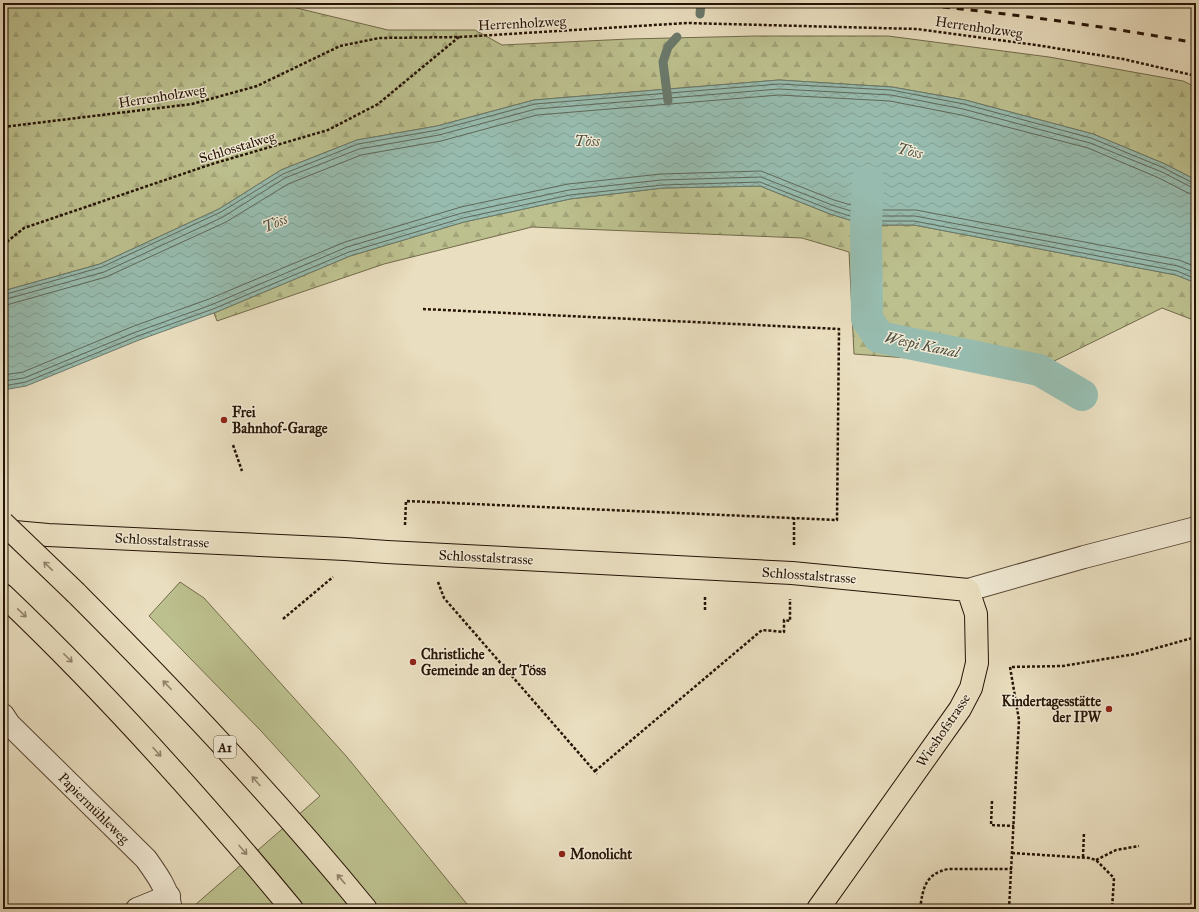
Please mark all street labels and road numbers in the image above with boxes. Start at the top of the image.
street label: Herrenholzweg [478,13,567,34]
street label: Herrenholzweg [934,13,1024,42]
street label: Herrenholzweg [117,81,207,112]
street label: Schlosstalweg [197,128,278,167]
street label: Schlosstalstrasse [114,530,210,551]
street label: Schlosstalstrasse [438,547,534,568]
street label: Schlosstalstrasse [761,564,857,587]
street label: Wieshofstrasse [913,690,974,770]
road number: A1 [214,736,236,758]
street label: Papiermühleweg [55,769,133,848]

